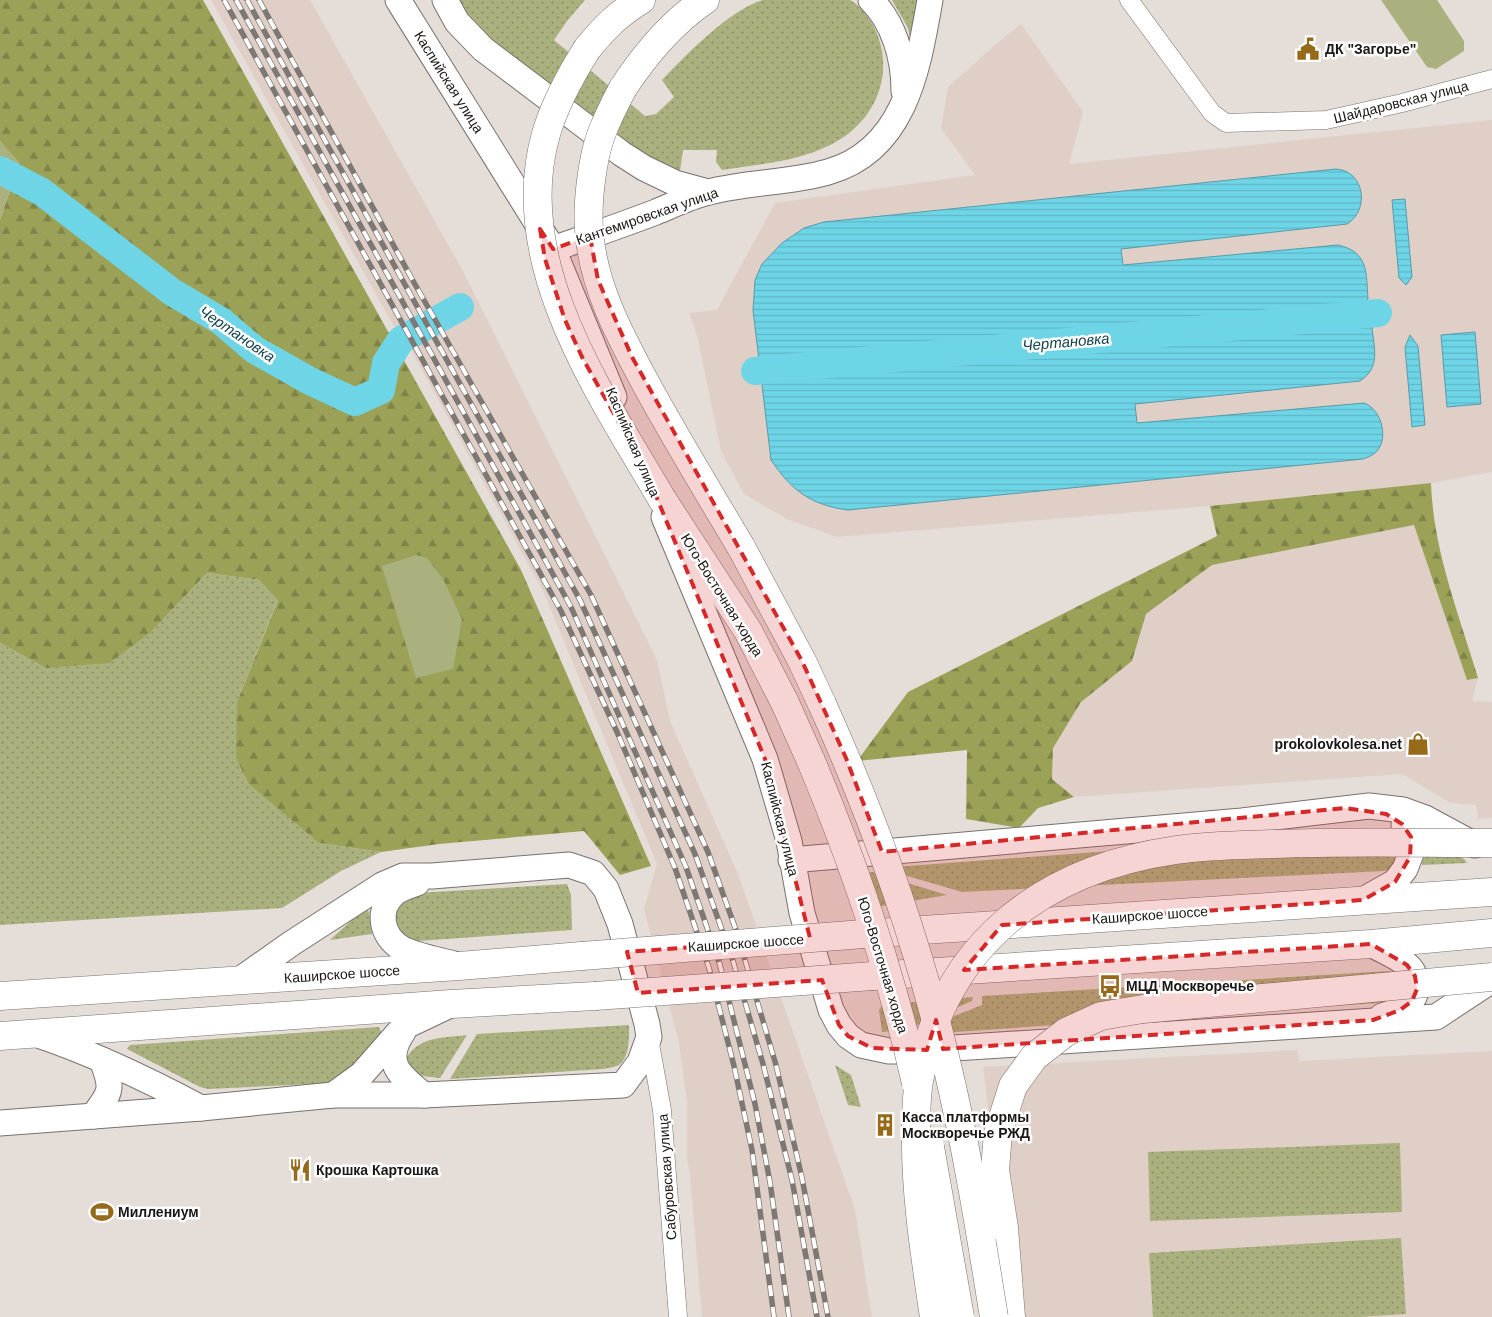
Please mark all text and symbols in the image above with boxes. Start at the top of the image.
street label: Каспийская улица [411,28,487,136]
public building icon: ДК "Загорье" [1295,36,1321,62]
place label: ДК "Загорье" [1325,41,1416,57]
street label: Шайдаровская улица [1332,77,1470,127]
street label: Кантемировская улица [574,184,720,248]
water label: Чертановка [196,302,278,365]
water label: Чертановка [1022,329,1110,354]
street label: Каспийская улица [603,385,663,499]
street label: Юго-Восточная хорда [678,531,766,659]
shop icon: prokolovkolesa.net [1405,731,1431,757]
place label: prokolovkolesa.net [1274,736,1402,752]
street label: Каспийская улица [758,760,802,878]
street label: Юго-Восточная хорда [855,895,911,1035]
street label: Каширское шоссе [1091,903,1209,927]
street label: Каширское шоссе [687,931,805,955]
street label: Каширское шоссе [283,962,401,986]
bus stop icon: МЦД Москворечье [1097,973,1123,999]
place label: МЦД Москворечье [1126,978,1254,994]
place label: Касса платформы Москворечье РЖД [902,1109,1030,1141]
building icon: Касса платформы Москворечье РЖД [872,1112,898,1138]
street label: Сабуровская улица [655,1113,679,1241]
restaurant icon: Крошка Картошка [287,1157,313,1183]
place label: Крошка Картошка [316,1162,439,1178]
sports icon: Миллениум [89,1199,115,1225]
place label: Миллениум [118,1204,199,1220]

